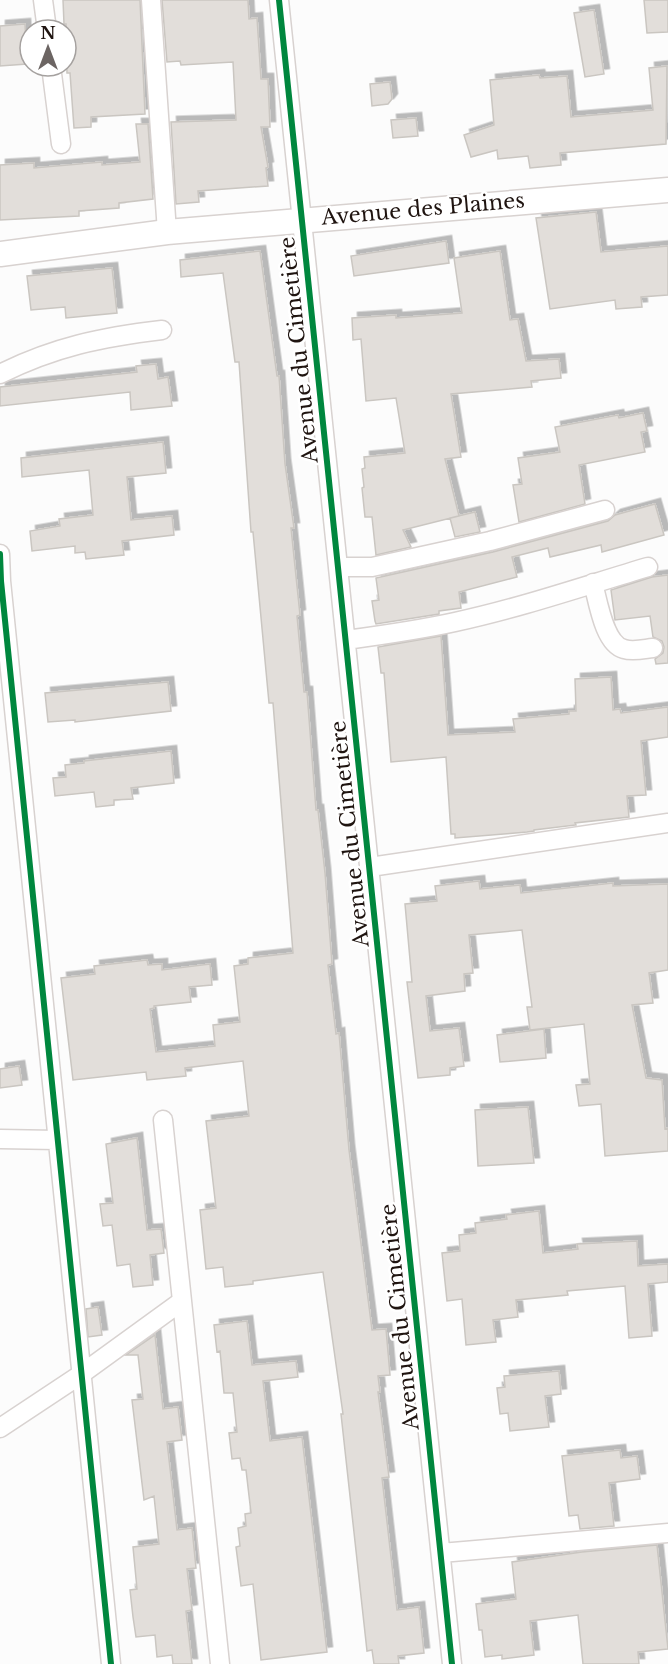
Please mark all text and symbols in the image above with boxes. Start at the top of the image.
north arrow [18,18,78,78]
text: N [40,23,56,43]
street label: Avenue des Plaines [319,187,526,231]
street label: Avenue du Cimetière [274,235,324,466]
street label: Avenue du Cimetière [325,719,375,950]
street label: Avenue du Cimetière [375,1202,425,1433]

